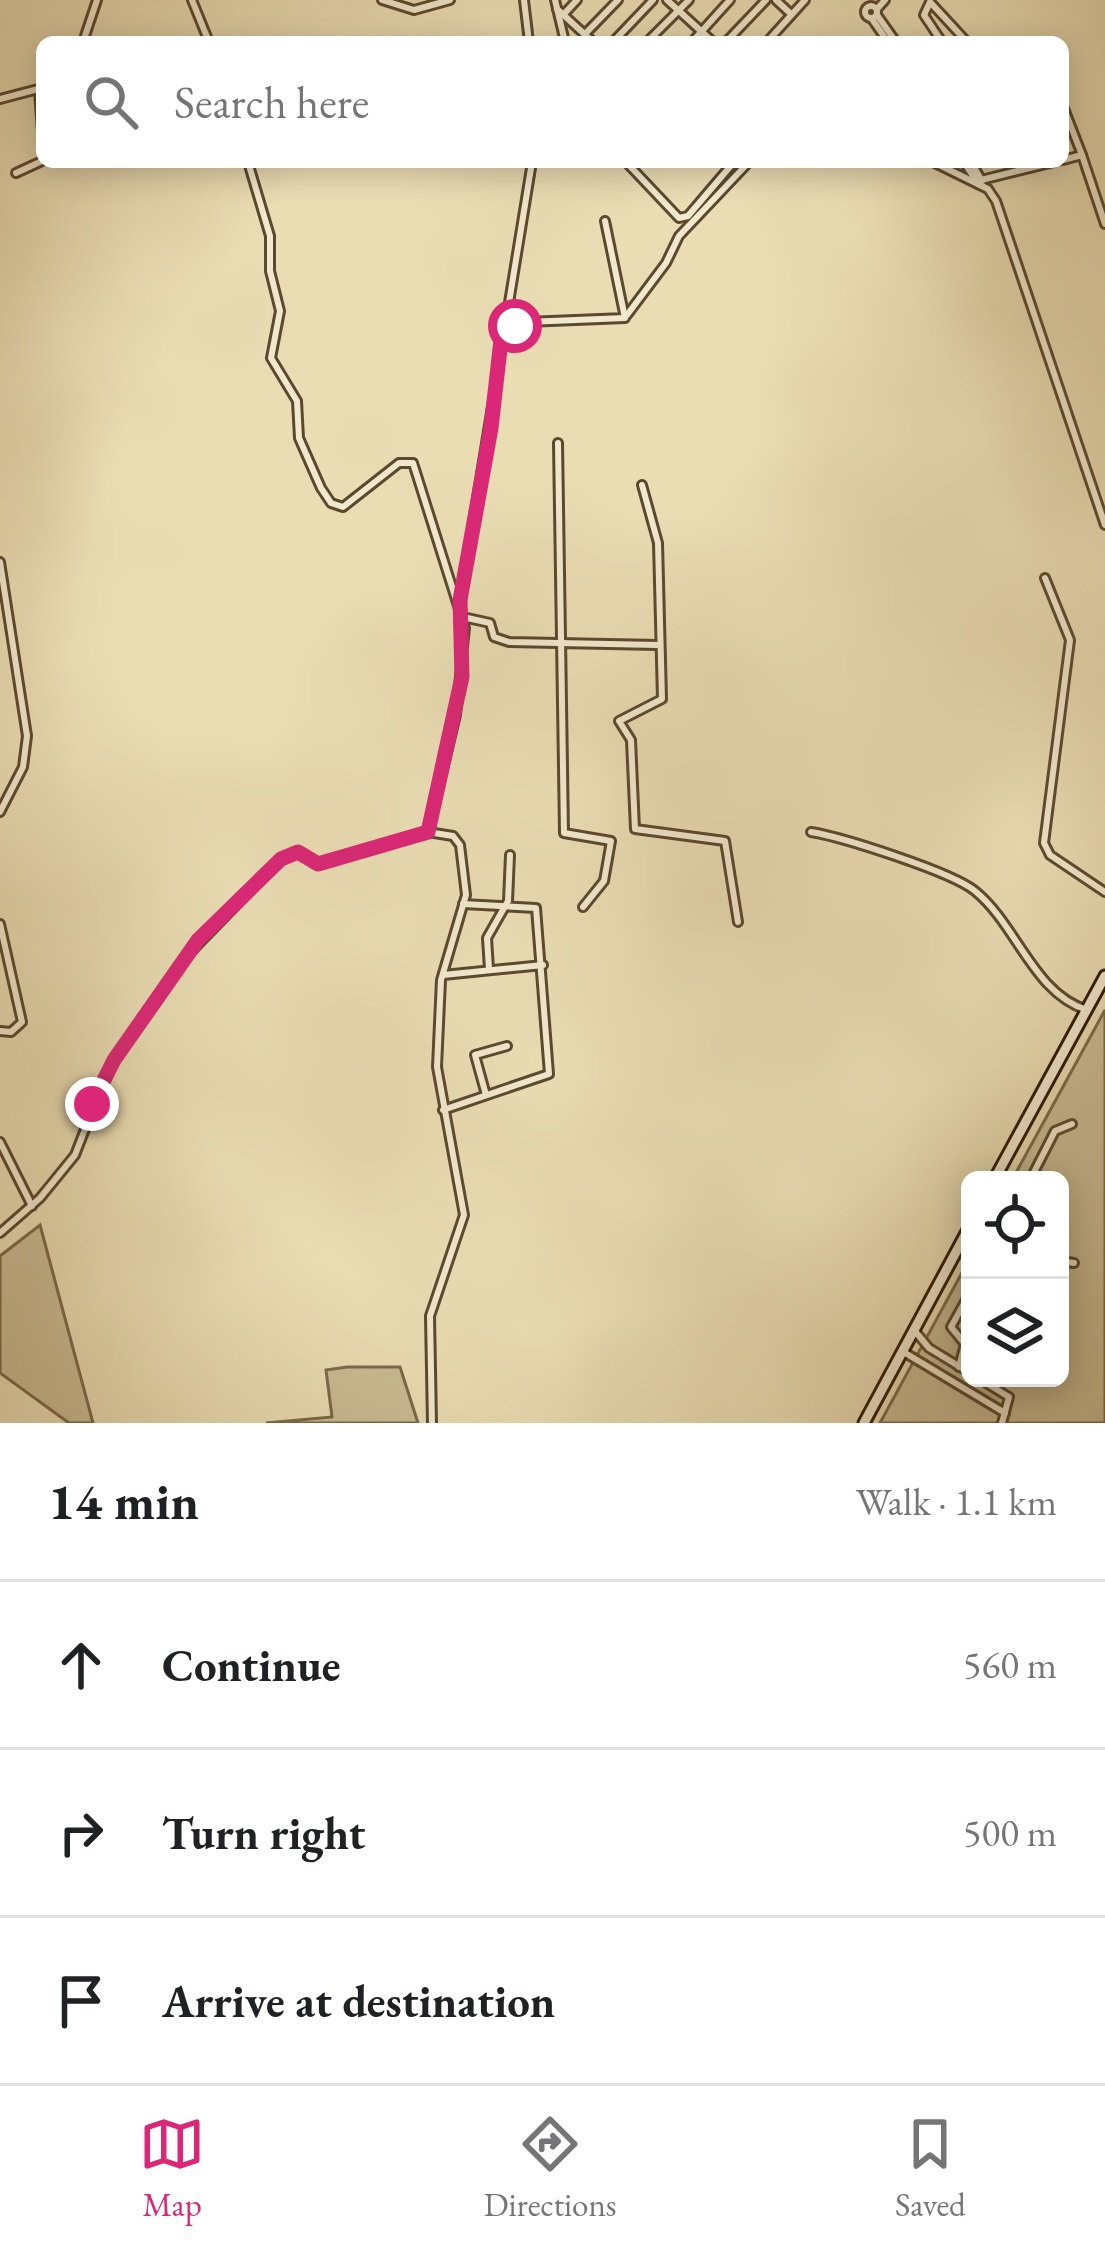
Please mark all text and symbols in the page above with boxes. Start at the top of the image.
search box [36,36,1069,168]
icon: search [78,69,144,135]
text: Search here [174,73,369,131]
route start [488,299,542,353]
route end [65,1077,119,1131]
map controls [961,1171,1069,1387]
button: locate [961,1171,1069,1279]
button: layers [961,1279,1069,1387]
text: 14 min [48,1468,199,1534]
text: Walk · 1.1 km [856,1476,1057,1527]
icon: ahead [48,1632,114,1698]
text: Continue [162,1636,340,1694]
text: 560 m [963,1639,1057,1690]
icon: right [48,1800,114,1866]
text: Turn right [162,1804,365,1862]
text: 500 m [963,1807,1057,1858]
icon: arrive [48,1968,114,2034]
text: Arrive at destination [162,1972,555,2030]
tab: Map [139,2111,205,2226]
tab: Directions [484,2111,617,2226]
tab: Saved [895,2111,966,2226]

